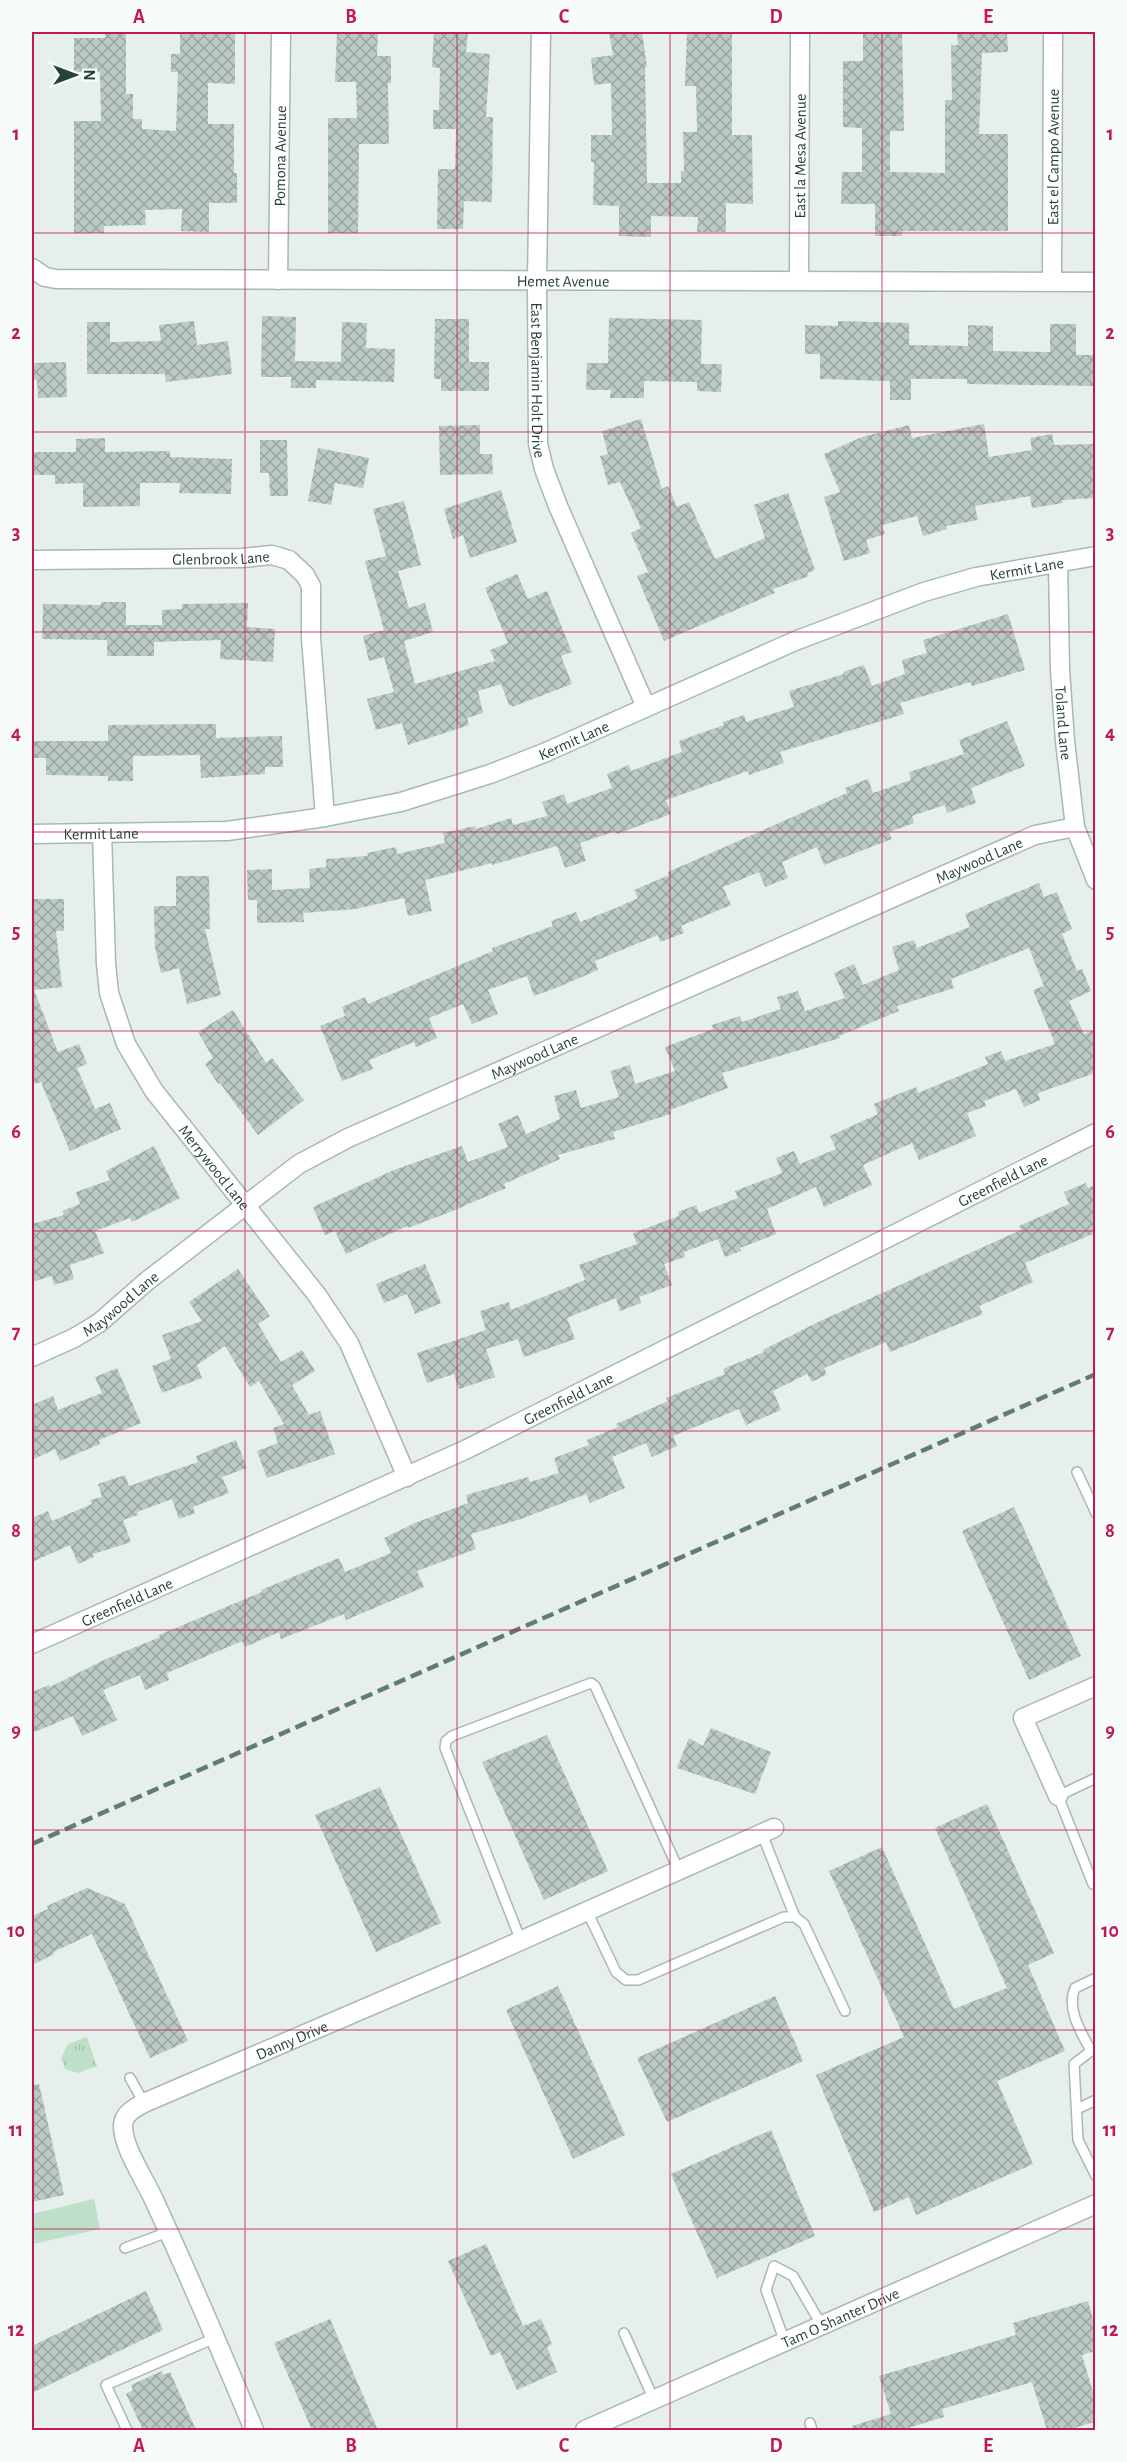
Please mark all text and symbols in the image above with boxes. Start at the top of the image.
text: A [133,7,145,27]
text: B [345,7,357,27]
text: C [559,7,570,27]
text: D [769,7,783,27]
text: E [983,7,993,27]
north arrow [45,45,105,105]
text: N [81,69,97,81]
street label: East el Campo Avenue [1045,89,1062,225]
street label: East la Mesa Avenue [792,94,809,218]
street label: Pomona Avenue [272,105,289,207]
text: 1 [12,124,20,144]
text: 1 [1106,124,1114,144]
street label: Hemet Avenue [517,273,609,290]
street label: East Benjamin Holt Drive [527,302,548,459]
text: 2 [11,323,21,343]
text: 2 [1105,323,1115,343]
text: 3 [12,523,20,543]
text: 3 [1106,523,1114,543]
street label: Glenbrook Lane [172,548,270,568]
street label: Kermit Lane [988,555,1065,583]
street label: Toland Lane [1052,685,1074,761]
street label: Kermit Lane [537,718,611,763]
text: 4 [11,723,21,743]
text: 4 [1105,723,1115,743]
street label: Kermit Lane [63,825,139,843]
street label: Maywood Lane [934,834,1025,887]
text: 5 [12,922,20,942]
text: 5 [1106,922,1114,942]
street label: Maywood Lane [489,1031,581,1083]
text: 6 [11,1122,21,1142]
street label: Merrywood Lane [175,1122,253,1213]
text: 6 [1105,1122,1115,1142]
street label: Greenfield Lane [956,1152,1050,1210]
street label: Maywood Lane [80,1268,162,1340]
text: 7 [12,1322,21,1342]
text: 7 [1106,1322,1115,1342]
street label: Greenfield Lane [521,1370,616,1428]
text: 8 [11,1521,21,1541]
text: 8 [1105,1521,1115,1541]
street label: Greenfield Lane [79,1575,175,1630]
text: 9 [11,1721,21,1741]
text: 9 [1105,1721,1115,1741]
text: 10 [7,1921,25,1941]
text: 10 [1101,1921,1119,1941]
street label: Danny Drive [254,2018,330,2063]
text: 11 [9,2120,23,2140]
text: 11 [1103,2120,1117,2140]
street label: Tam O Shanter Drive [779,2285,902,2351]
text: 12 [8,2320,24,2340]
text: 12 [1102,2320,1118,2340]
text: A [133,2436,145,2456]
text: B [345,2436,357,2456]
text: C [559,2436,570,2456]
text: D [769,2436,783,2456]
text: E [983,2436,993,2456]

